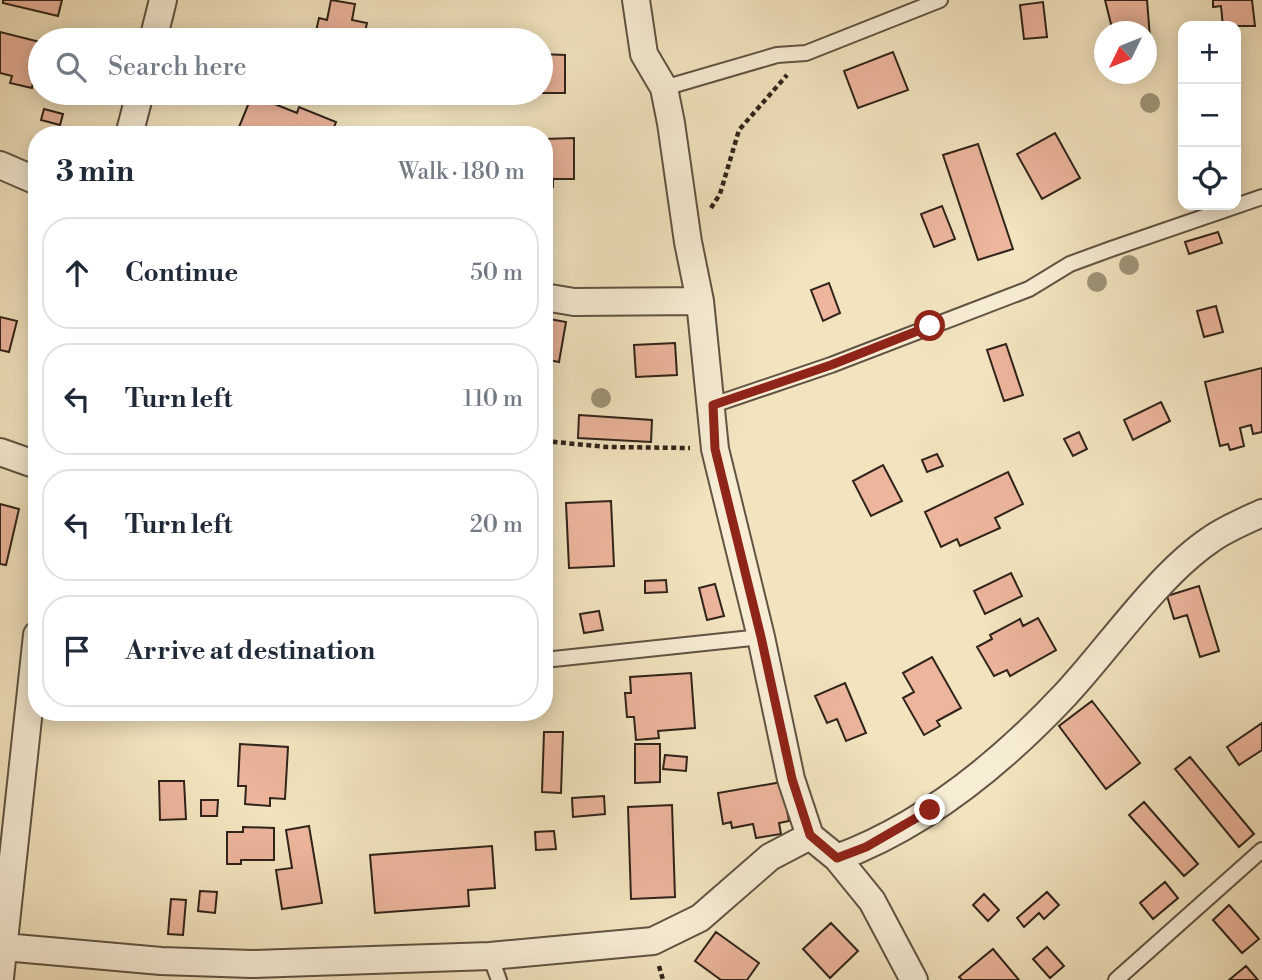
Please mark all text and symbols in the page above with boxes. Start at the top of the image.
north arrow [1094,21,1157,84]
map controls [1178,21,1241,210]
button: + [1178,21,1241,84]
search box [28,28,553,105]
icon: search [52,48,90,86]
text: Search here [108,51,247,83]
button: − [1178,84,1241,147]
button: locate [1178,147,1241,210]
text: 3 min [56,153,134,191]
text: Walk · 180 m [398,158,525,186]
icon: ahead [58,254,96,292]
text: Continue [125,257,238,289]
text: 50 m [470,259,523,287]
route start [914,310,945,341]
icon: left [58,380,96,418]
text: Turn left [125,383,233,415]
text: 110 m [463,385,523,413]
icon: left [58,506,96,544]
text: Turn left [125,509,233,541]
text: 20 m [470,511,523,539]
icon: arrive [58,632,96,670]
text: Arrive at destination [125,635,375,667]
route end [914,794,945,825]

